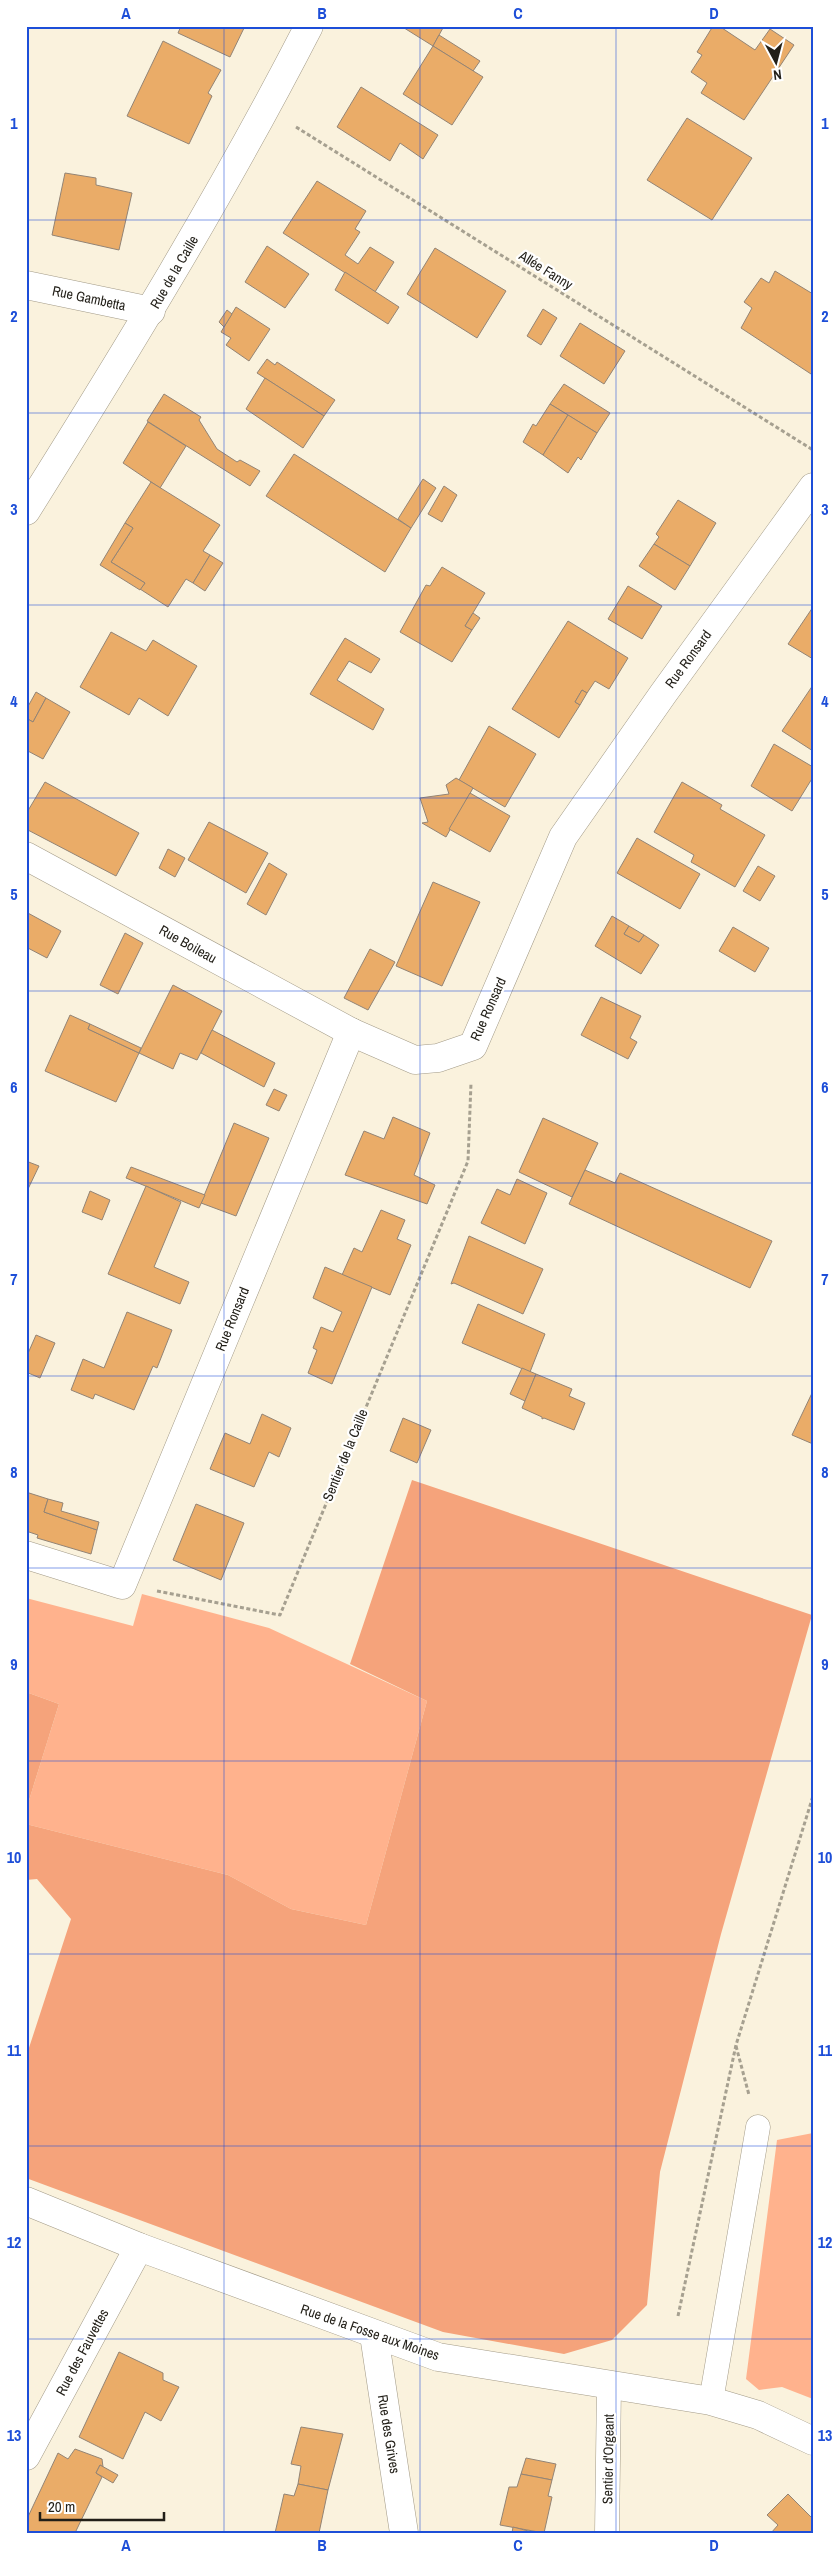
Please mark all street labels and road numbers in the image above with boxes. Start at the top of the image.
street label: Rue de la Caille [146,232,202,312]
street label: Allée Fanny [515,246,576,294]
street label: Rue Gambetta [51,281,128,315]
street label: Rue Ronsard [661,626,715,692]
street label: Rue Boileau [156,921,220,967]
street label: Rue Ronsard [466,974,510,1044]
street label: Rue Ronsard [211,1284,253,1354]
street label: Sentier de la Caille [318,1406,372,1504]
street label: Rue de la Fosse aux Moines [298,2300,442,2364]
street label: Rue des Fauvettes [52,2305,113,2399]
street label: Rue des Grives [374,2393,404,2475]
street label: Sentier d'Orgeant [598,2414,618,2504]

